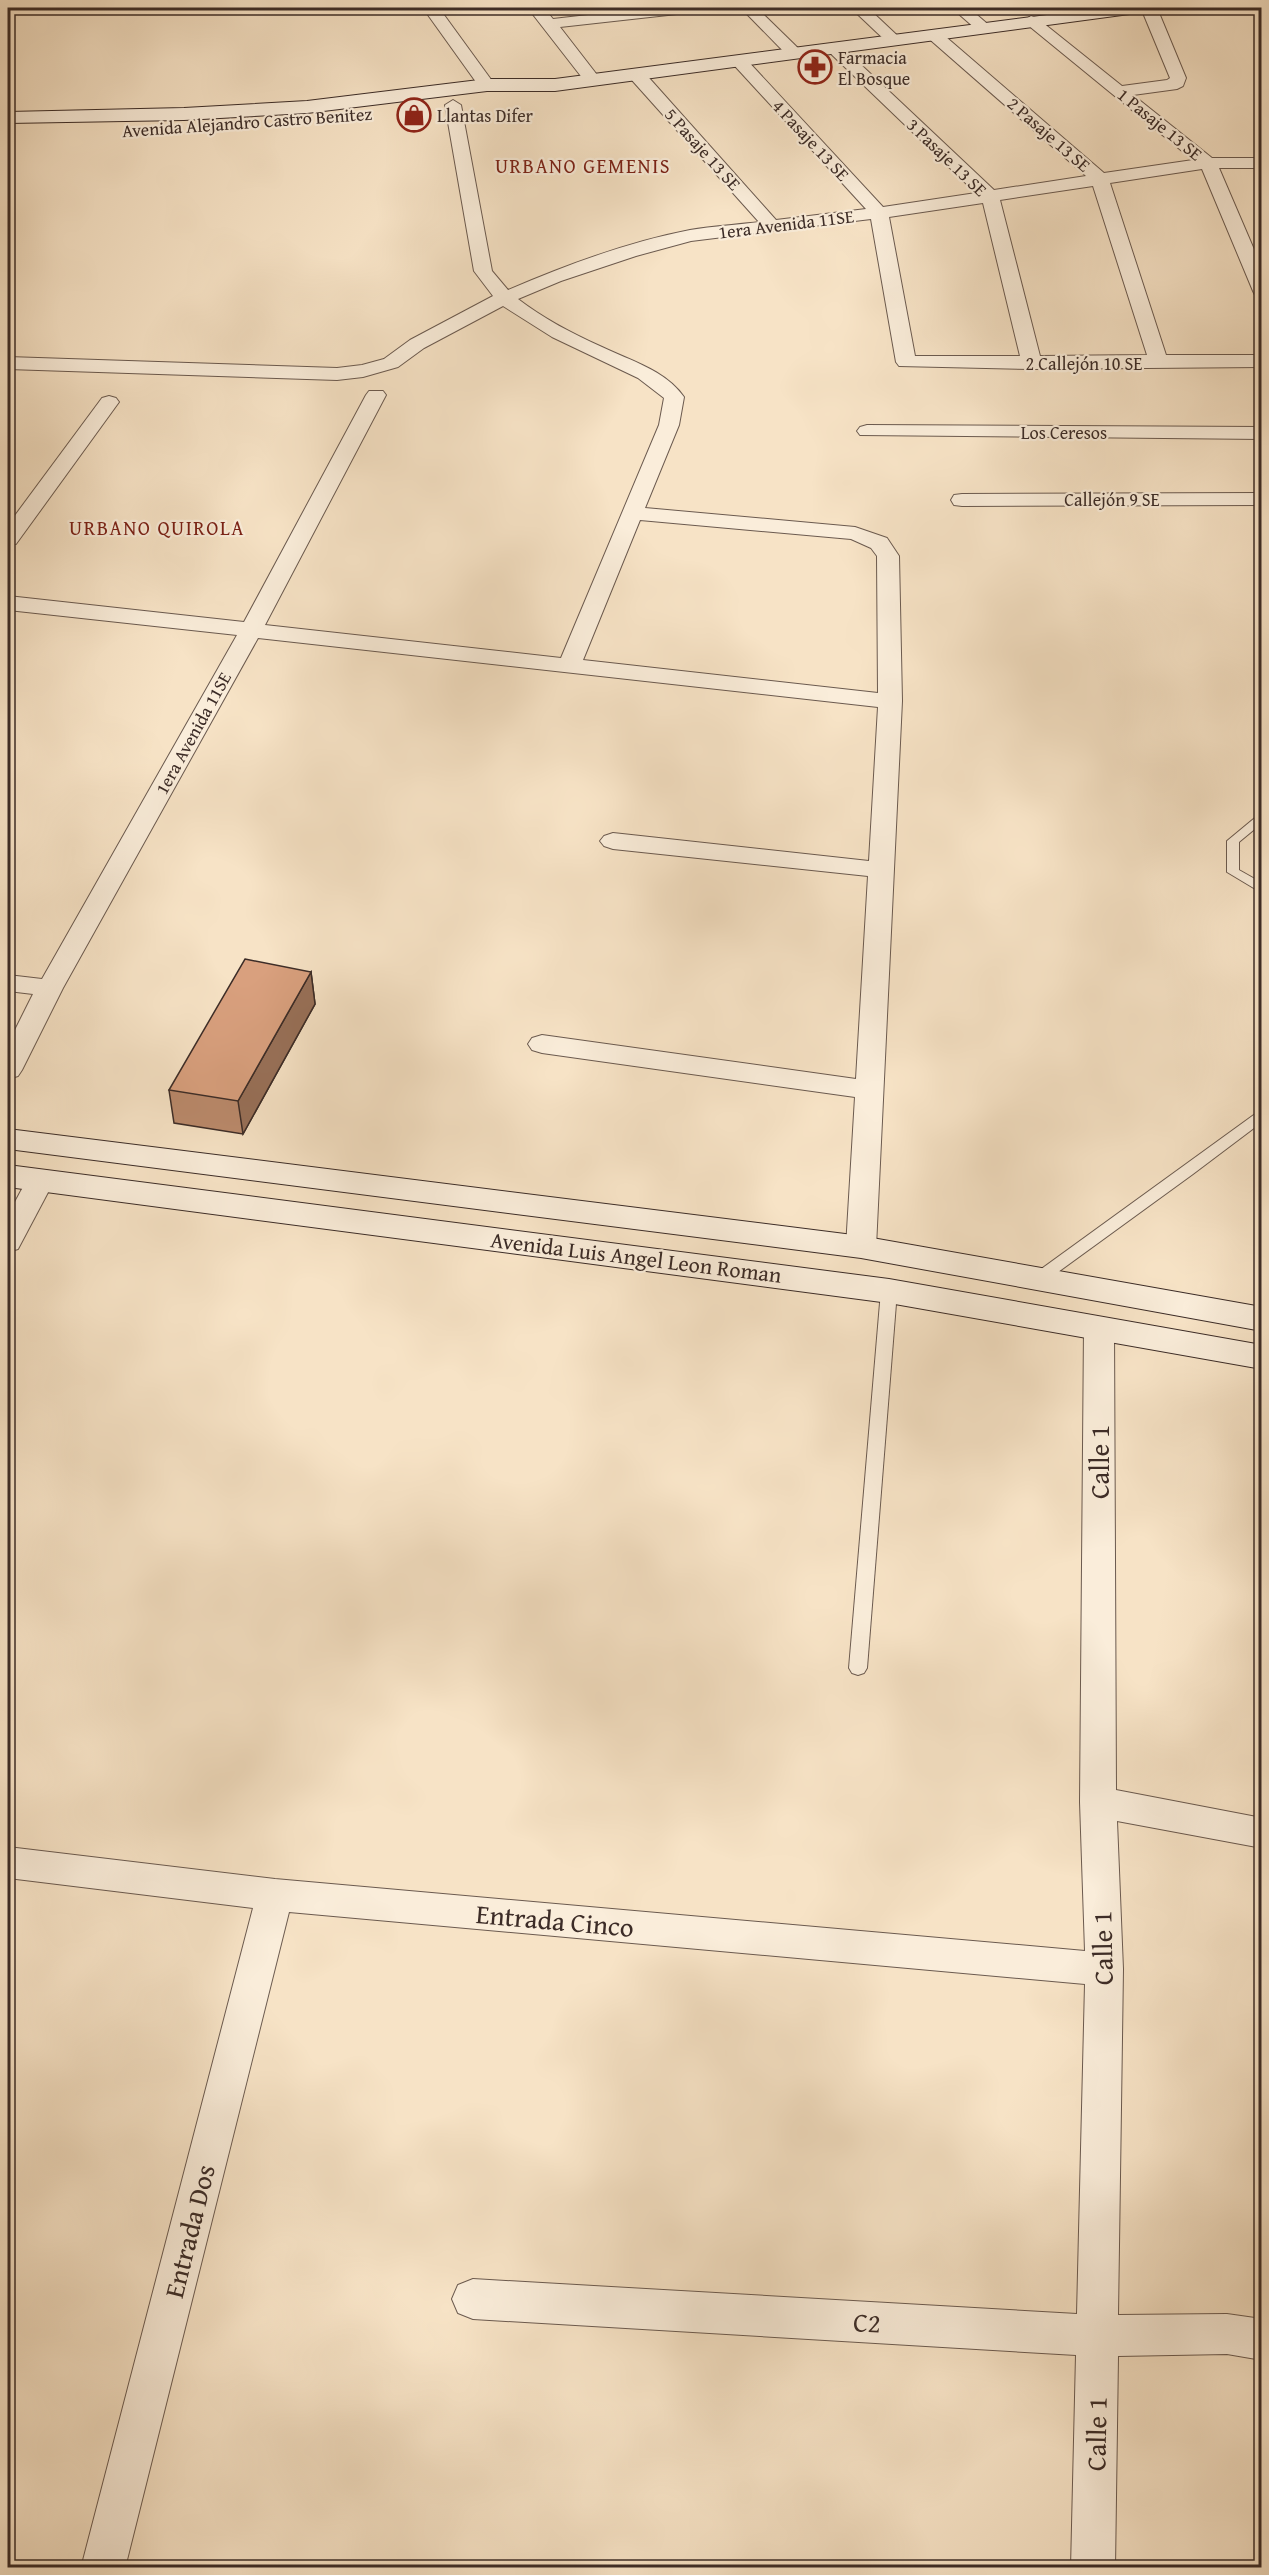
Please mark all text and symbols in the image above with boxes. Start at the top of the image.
place label: Farmacia El Bosque [838,44,910,92]
pharmacy icon: Farmacia El Bosque [797,49,833,85]
street label: 1 Pasaje 13 SE [1112,81,1208,167]
street label: 2 Pasaje 13 SE [1001,90,1097,178]
street label: 4 Pasaje 13 SE [766,93,856,187]
shop icon: Llantas Difer [396,97,432,133]
street label: Avenida Alejandro Castro Benitez [121,100,373,144]
place label: Llantas Difer [437,102,534,129]
street label: 5 Pasaje 13 SE [659,102,747,196]
street label: 3 Pasaje 13 SE [901,112,993,202]
district label: URBANO GEMENIS [495,151,671,180]
street label: 1era Avenida 11SE [717,202,855,246]
street label: 2 Callejón 10 SE [1026,350,1142,377]
street label: Los Ceresos [1021,419,1107,446]
street label: Callejón 9 SE [1064,486,1160,513]
district label: URBANO QUIROLA [69,513,245,542]
street label: 1era Avenida 11SE [148,667,238,799]
street label: Avenida Luis Angel Leon Roman [489,1223,784,1291]
street label: Calle 1 [1079,1425,1119,1499]
street label: Entrada Cinco [474,1893,636,1947]
street label: Calle 1 [1081,1911,1123,1985]
street label: Entrada Dos [153,2160,225,2302]
street label: C2 [852,2301,882,2343]
street label: Calle 1 [1075,2397,1117,2471]

